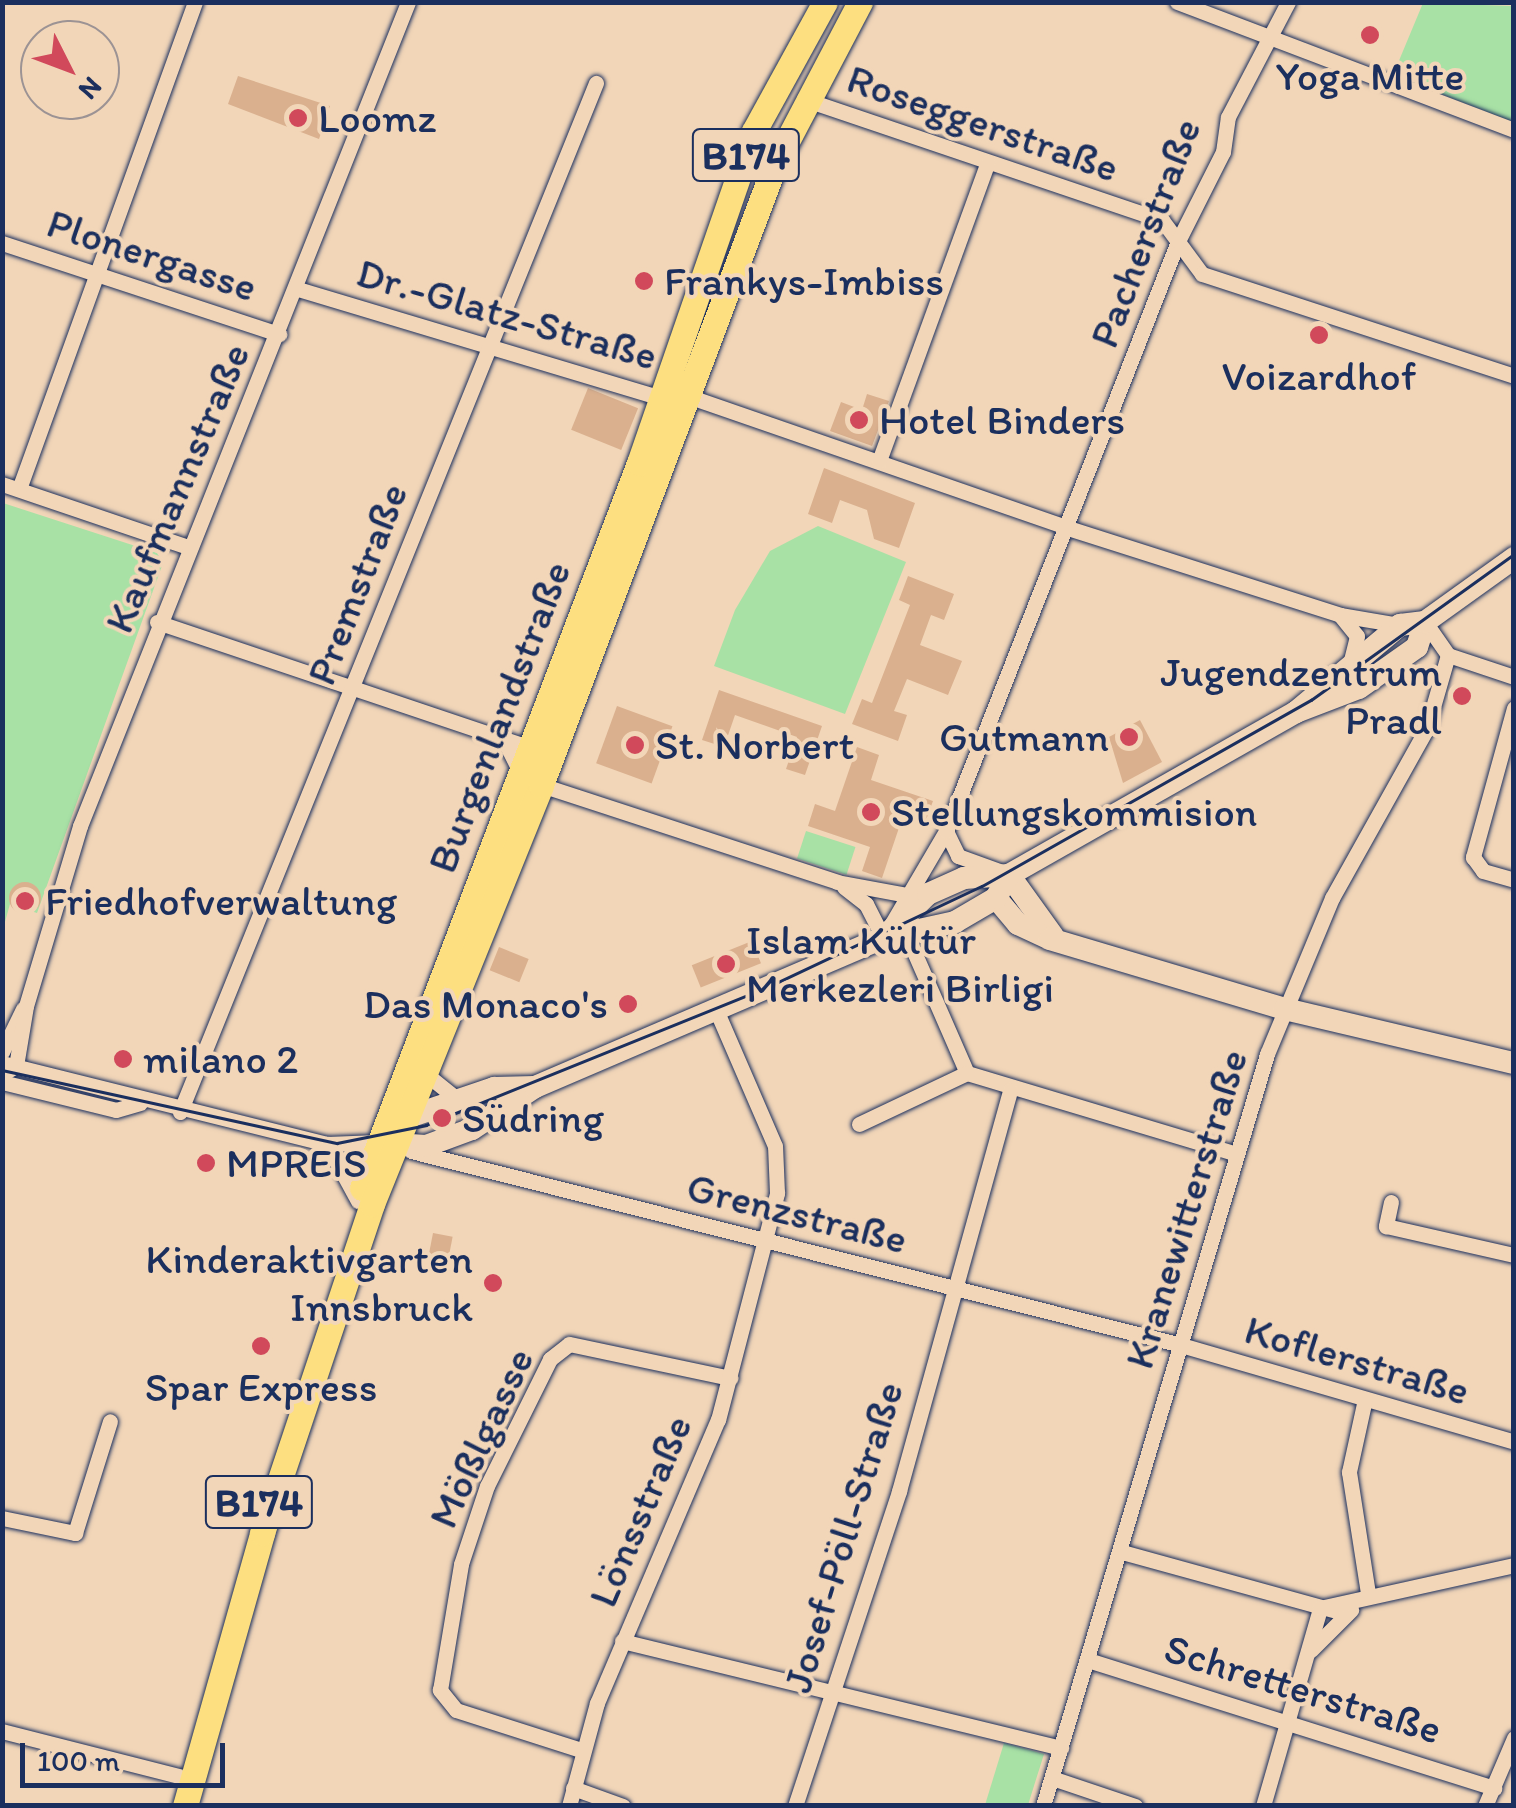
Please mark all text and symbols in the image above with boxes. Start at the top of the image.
north arrow [20,20,120,120]
marker: Yoga Mitte [1359,24,1381,46]
place label: Yoga Mitte [1276,51,1464,101]
street label: Roseggerstraße [841,53,1125,193]
text: N [72,70,110,107]
place label: Loomz [318,93,436,143]
marker: Loomz [287,107,309,129]
street label: Pacherstraße [1078,111,1212,355]
road number: B174 [691,120,801,190]
street label: Plonergasse [41,197,263,313]
street label: Dr.-Glatz-Straße [351,247,663,381]
place label: Frankys-Imbiss [664,256,944,306]
marker: Frankys-Imbiss [633,270,655,292]
marker: Voizardhof [1308,324,1330,346]
street label: Kaufmannstraße [93,336,261,640]
place label: Voizardhof [1221,351,1417,401]
place label: Hotel Binders [879,395,1126,445]
marker: Hotel Binders [848,409,870,431]
street label: Premstraße [296,476,418,692]
street label: Burgenlandstraße [416,554,582,880]
place label: Jugendzentrum Pradl [1160,647,1442,746]
marker: Jugendzentrum Pradl [1451,685,1473,707]
place label: Gutmann [939,712,1109,762]
place label: St. Norbert [655,720,855,770]
marker: Gutmann [1118,726,1140,748]
marker: St. Norbert [624,734,646,756]
place label: Stellungskommision [891,787,1257,837]
marker: Stellungskommision [860,801,882,823]
place label: Friedhofverwaltung [45,876,397,926]
marker: Friedhofverwaltung [14,890,36,912]
place label: Islam Kültür Merkezleri Birligi [746,915,1054,1014]
marker: Islam Kültür Merkezleri Birligi [715,953,737,975]
place label: Das Monaco's [364,979,608,1029]
marker: Das Monaco's [617,993,639,1015]
place label: milano 2 [143,1034,298,1084]
street label: Kranewitterstraße [1114,1043,1258,1375]
marker: milano 2 [112,1048,134,1070]
place label: Südring [462,1093,604,1143]
marker: Südring [431,1107,453,1129]
place label: MPREIS [226,1138,367,1188]
marker: MPREIS [195,1152,217,1174]
street label: Grenzstraße [682,1161,912,1265]
place label: Kinderaktivgarten Innsbruck [145,1234,473,1332]
marker: Kinderaktivgarten Innsbruck [482,1272,504,1294]
street label: Koflerstraße [1239,1304,1475,1416]
marker: Spar Express [250,1335,272,1357]
street label: Mößlgasse [417,1340,545,1536]
place label: Spar Express [145,1362,377,1412]
street label: Josef-Pöll-Straße [772,1376,914,1698]
street label: Lönsstraße [577,1408,703,1614]
road number: B174 [204,1467,314,1537]
street label: Schretterstraße [1159,1623,1447,1755]
scale bar [25,1723,230,1785]
text: 100 m [37,1742,120,1779]

